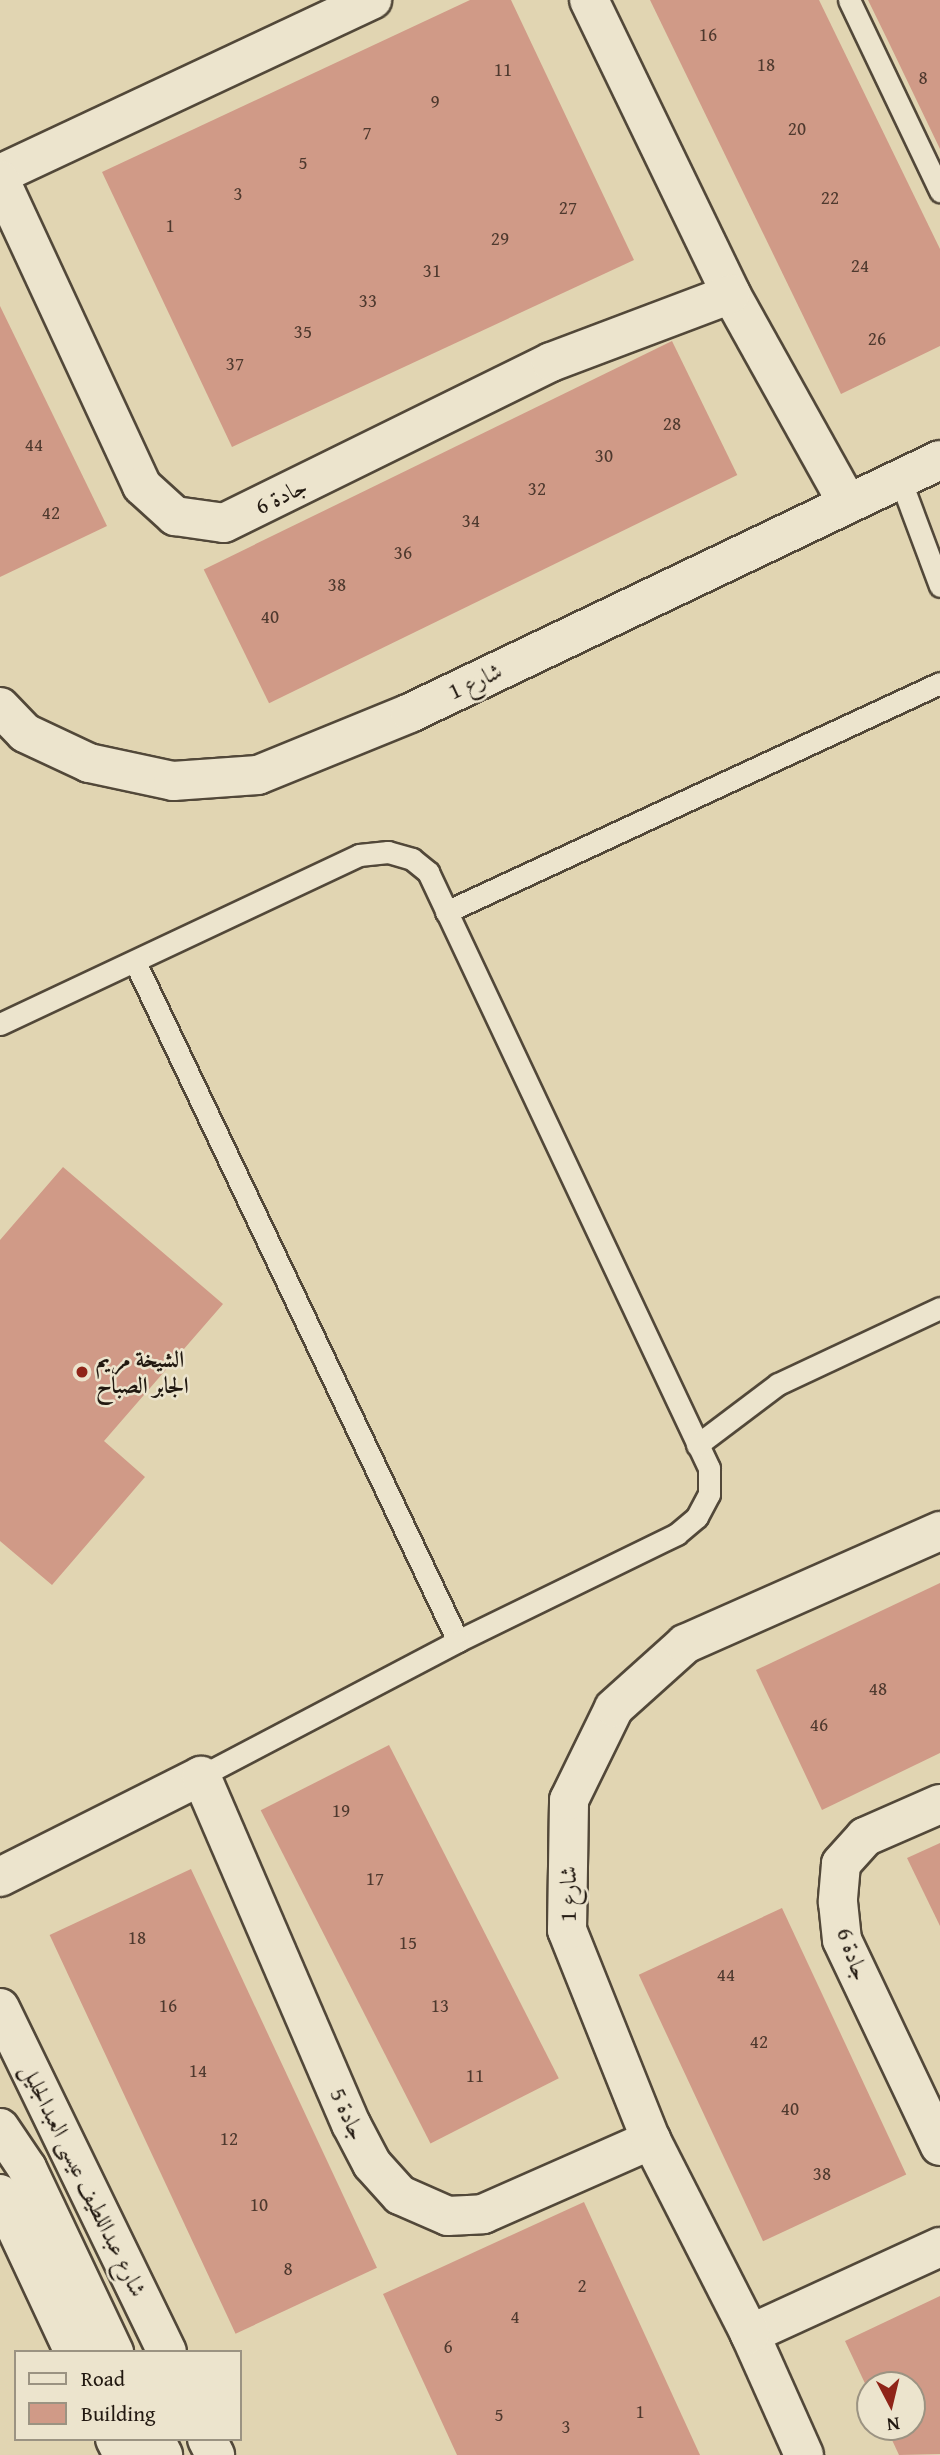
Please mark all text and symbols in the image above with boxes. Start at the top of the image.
house number: 16 [699,24,717,46]
house number: 18 [757,54,775,76]
house number: 11 [494,59,512,81]
house number: 8 [918,67,928,89]
house number: 9 [430,91,440,113]
house number: 20 [788,118,806,140]
house number: 7 [362,122,372,144]
house number: 5 [298,152,308,174]
house number: 3 [233,183,243,205]
house number: 22 [821,187,839,209]
house number: 27 [559,197,577,219]
house number: 1 [165,215,175,237]
house number: 29 [491,228,509,250]
house number: 24 [851,255,869,277]
house number: 31 [423,260,441,282]
house number: 33 [359,290,377,312]
house number: 35 [294,321,312,343]
house number: 26 [868,328,886,350]
house number: 37 [226,353,244,375]
house number: 28 [663,413,681,435]
house number: 44 [25,434,43,456]
house number: 30 [595,445,613,467]
street label: جادة 6 [251,472,311,520]
house number: 32 [528,478,546,500]
house number: 42 [42,502,60,524]
house number: 34 [462,510,480,532]
house number: 36 [394,542,412,564]
house number: 38 [328,574,346,596]
house number: 40 [261,606,279,628]
street label: شارع 1 [444,657,506,705]
place label: الشيخة مريم الجابر الصباح [96,1345,189,1399]
marker: الشيخة مريم الجابر الصباح [74,1364,90,1380]
house number: 48 [869,1678,887,1700]
house number: 46 [810,1714,828,1736]
house number: 19 [332,1800,350,1822]
street label: شارع 1 [554,1866,582,1922]
house number: 17 [366,1868,384,1890]
street label: جادة 6 [831,1924,875,1984]
house number: 18 [128,1927,146,1949]
house number: 15 [399,1932,417,1954]
house number: 44 [717,1964,735,1986]
house number: 16 [159,1995,177,2017]
house number: 13 [431,1995,449,2017]
house number: 42 [750,2031,768,2053]
street label: شارع عبداللطيف عيسى العبدالجليل [15,2059,153,2301]
house number: 14 [189,2060,207,2082]
house number: 11 [466,2065,484,2087]
street label: جادة 5 [324,2084,372,2144]
house number: 40 [781,2098,799,2120]
house number: 12 [220,2128,238,2150]
house number: 38 [813,2163,831,2185]
house number: 10 [250,2194,268,2216]
house number: 8 [283,2258,293,2280]
house number: 2 [577,2275,587,2297]
house number: 4 [510,2306,520,2328]
house number: 6 [443,2336,453,2358]
legend [14,2350,242,2441]
text: Road [81,2363,125,2394]
north arrow [856,2371,926,2441]
text: Building [81,2398,155,2429]
house number: 1 [635,2401,645,2423]
house number: 5 [494,2404,504,2426]
text: N [885,2410,901,2440]
house number: 3 [561,2416,571,2438]

